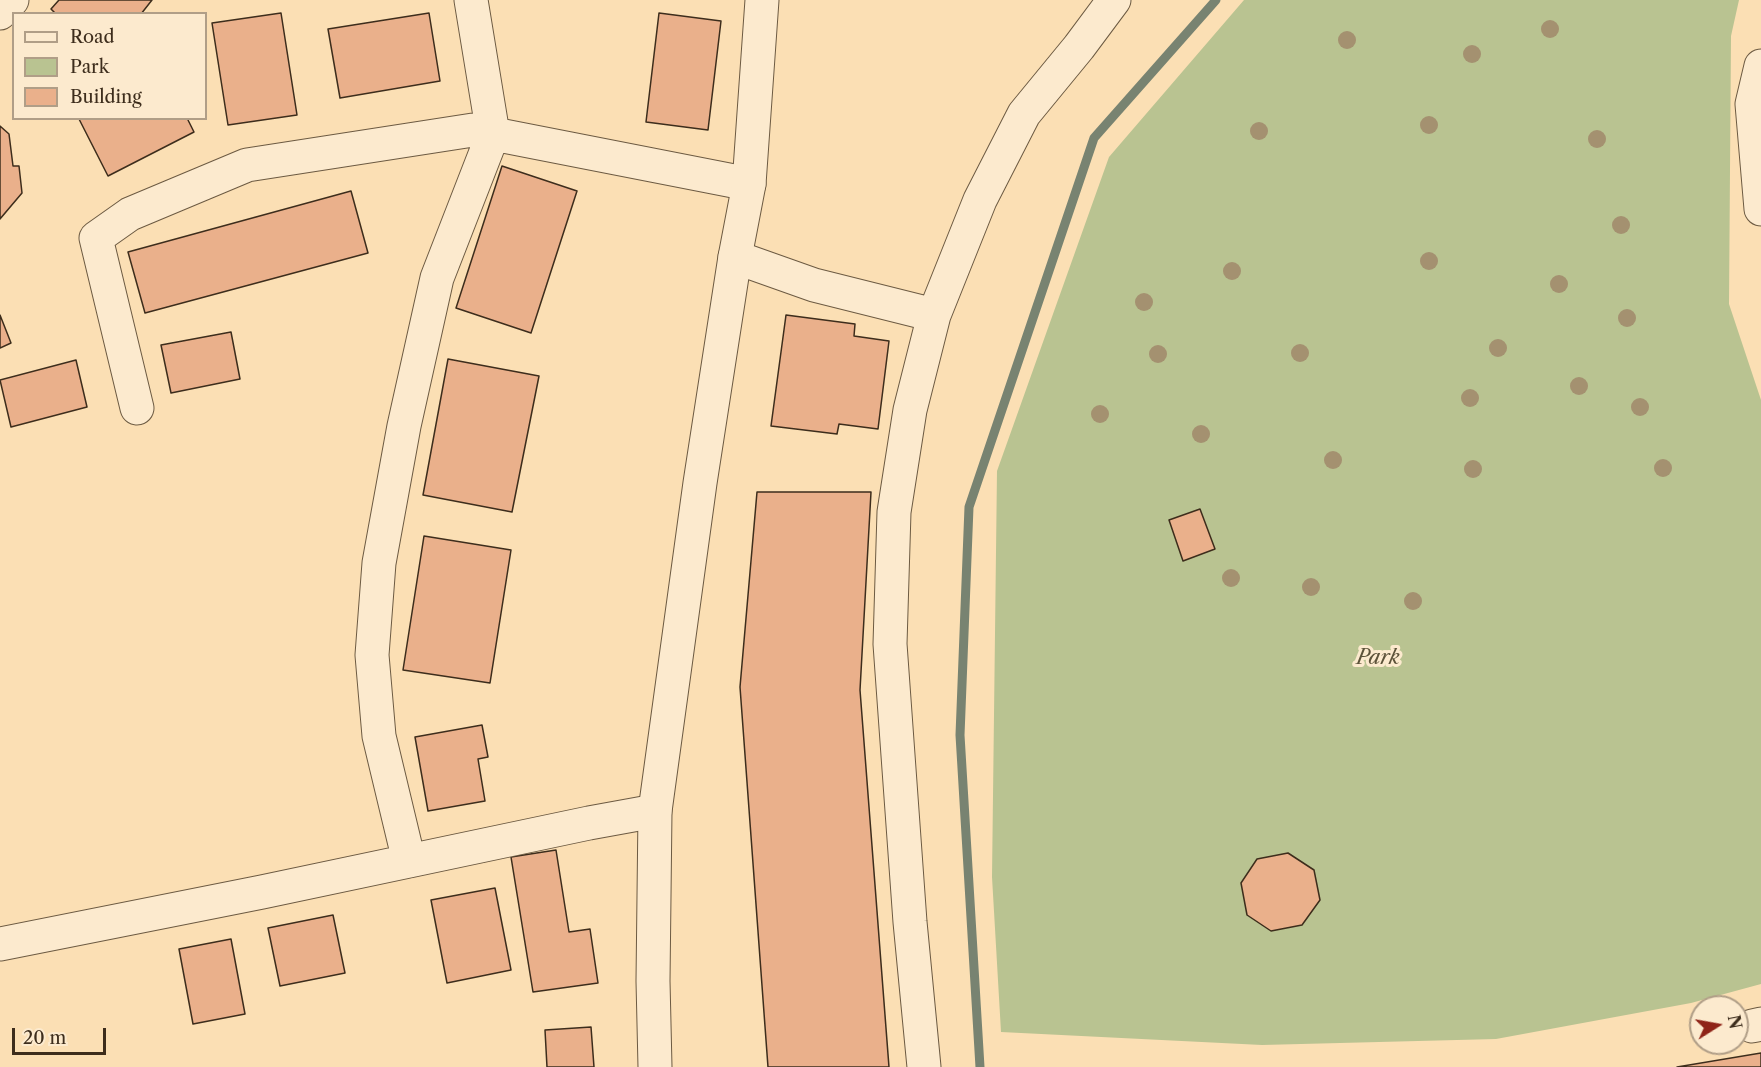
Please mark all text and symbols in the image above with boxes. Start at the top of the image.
legend [12,12,207,120]
text: Road [70,26,115,48]
text: Park [70,56,109,78]
text: Building [70,86,142,108]
park label: Park [1356,646,1400,670]
north arrow [1689,995,1749,1055]
text: N [1724,1013,1746,1031]
scale bar [15,1016,110,1054]
text: 20 m [23,1027,66,1049]

